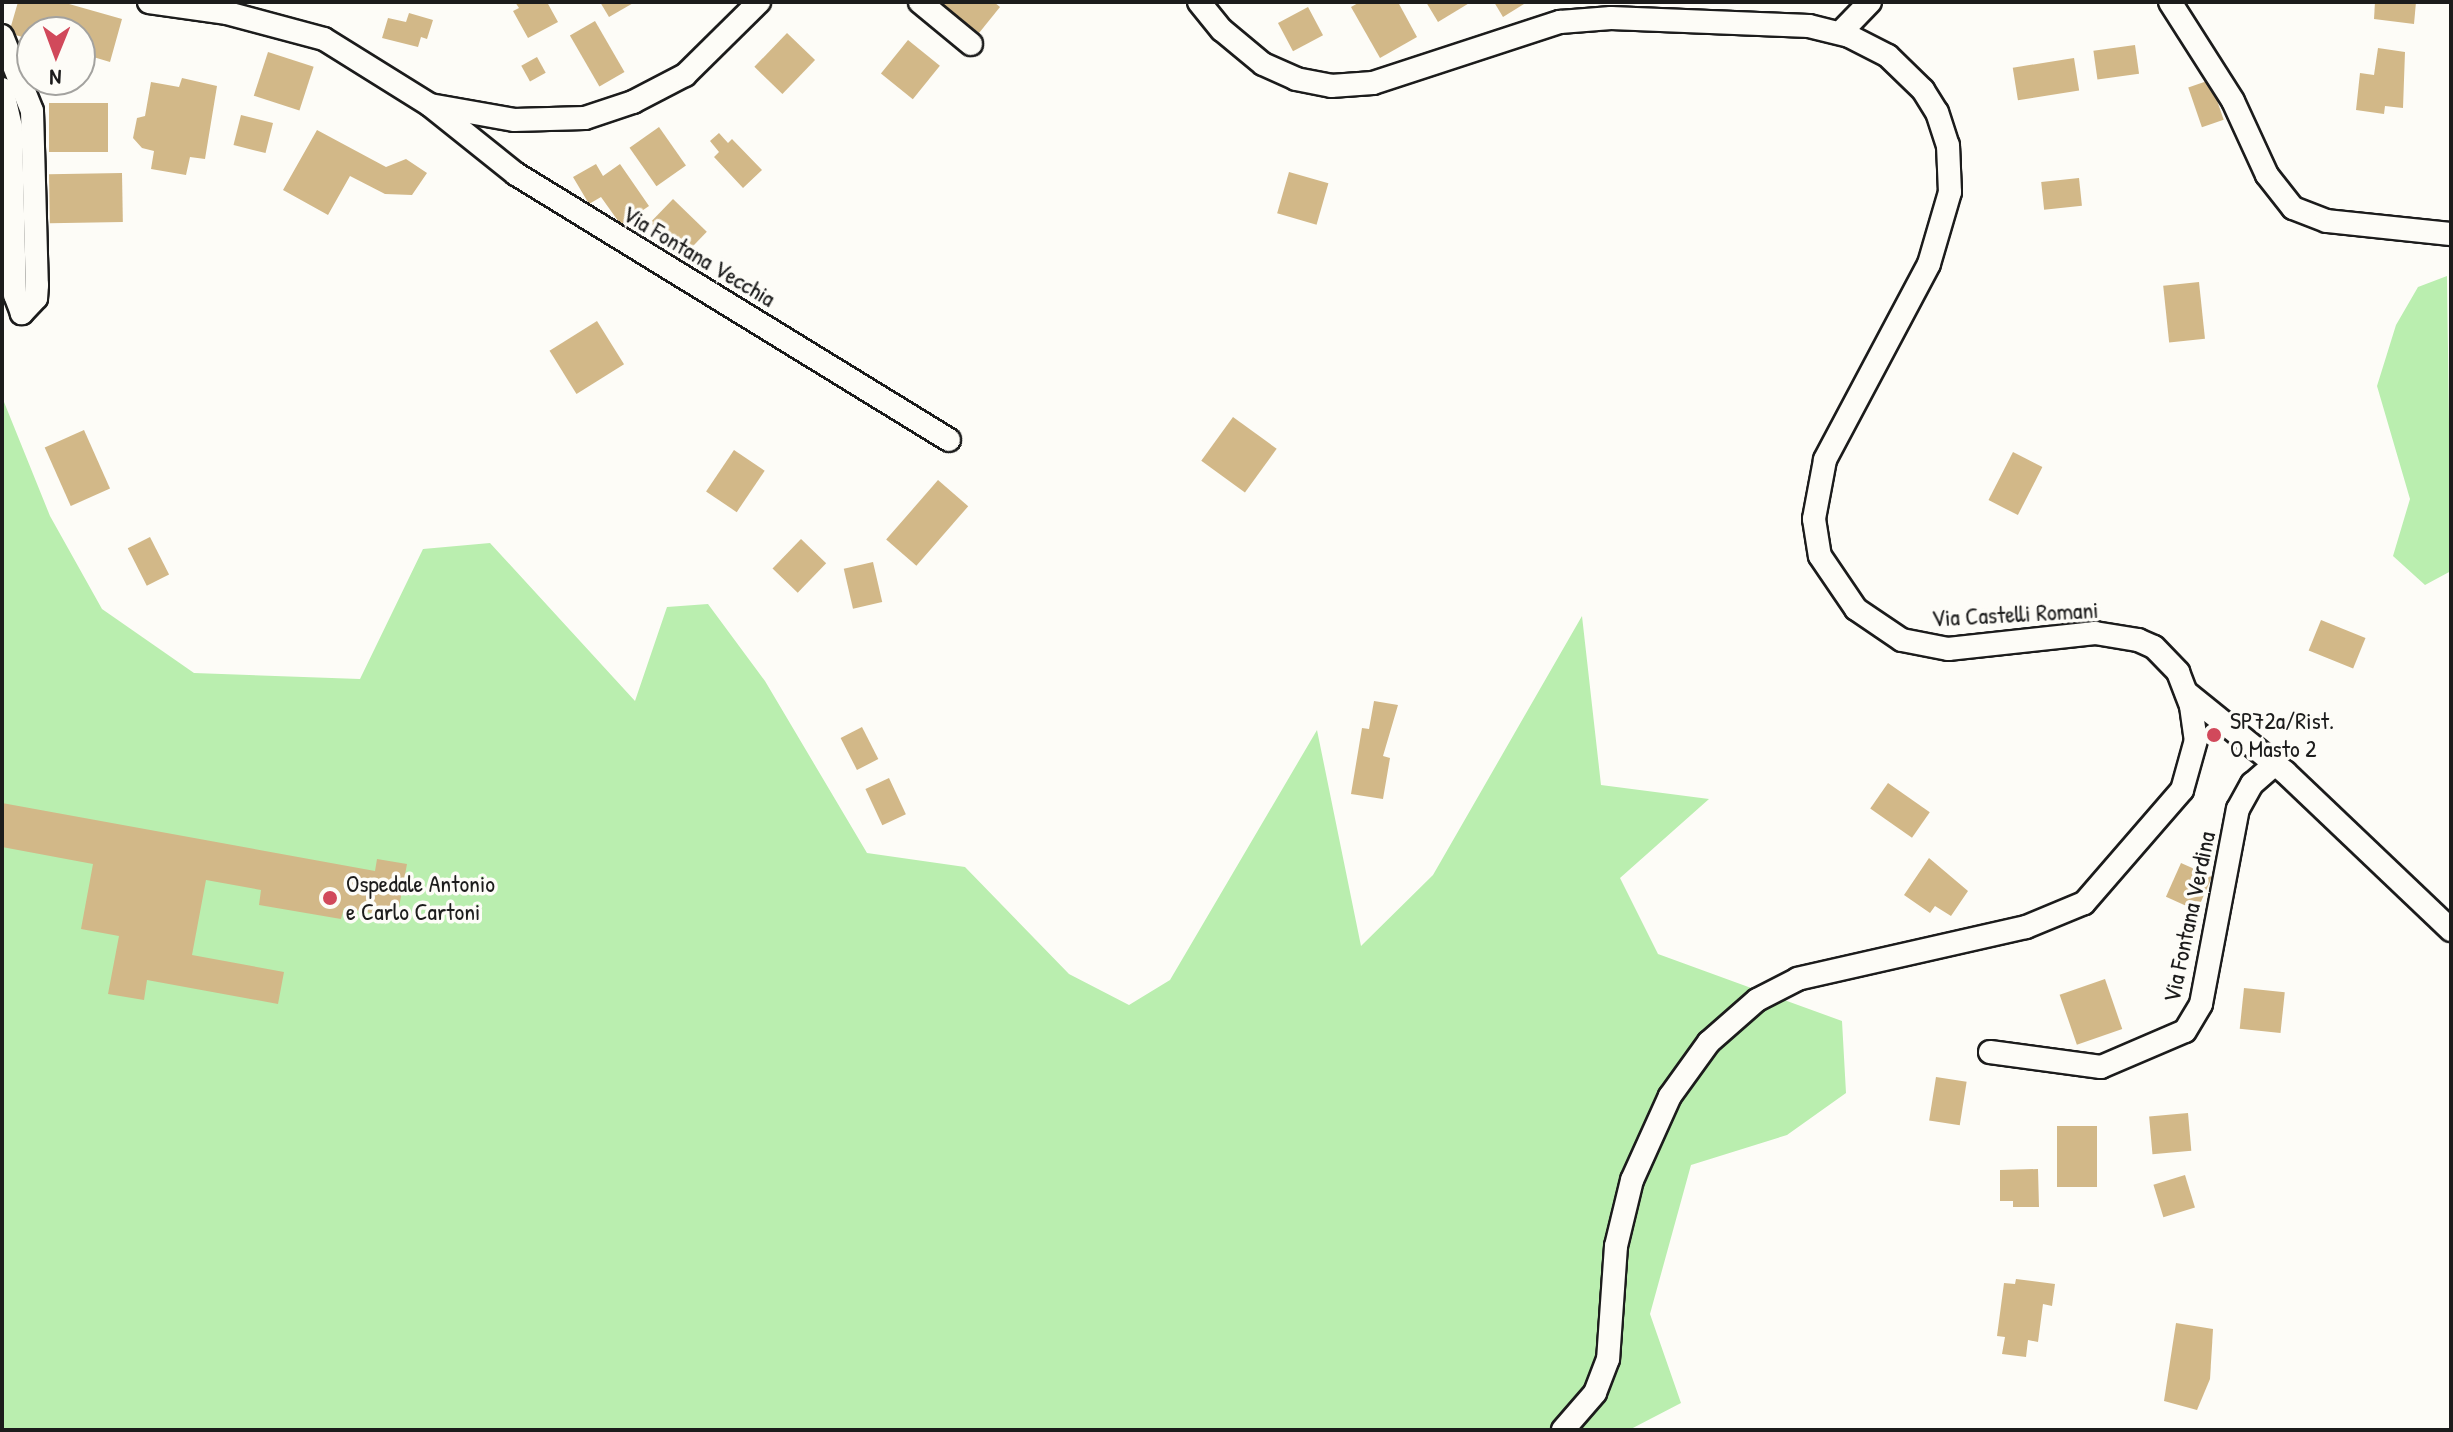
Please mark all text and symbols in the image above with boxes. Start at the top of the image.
north arrow [16,16,96,96]
text: N [49,63,62,93]
street label: Via Fontana Vecchia [617,199,781,313]
street label: Via Castelli Romani [1931,595,2099,633]
place label: SP72a/Rist. O Masto 2 [2230,707,2334,763]
marker: SP72a/Rist. O Masto 2 [2205,726,2223,744]
street label: Via Fontana Verdina [2157,829,2221,1005]
place label: Ospedale Antonio e Carlo Cartoni [346,870,495,926]
marker: Ospedale Antonio e Carlo Cartoni [321,889,339,907]

